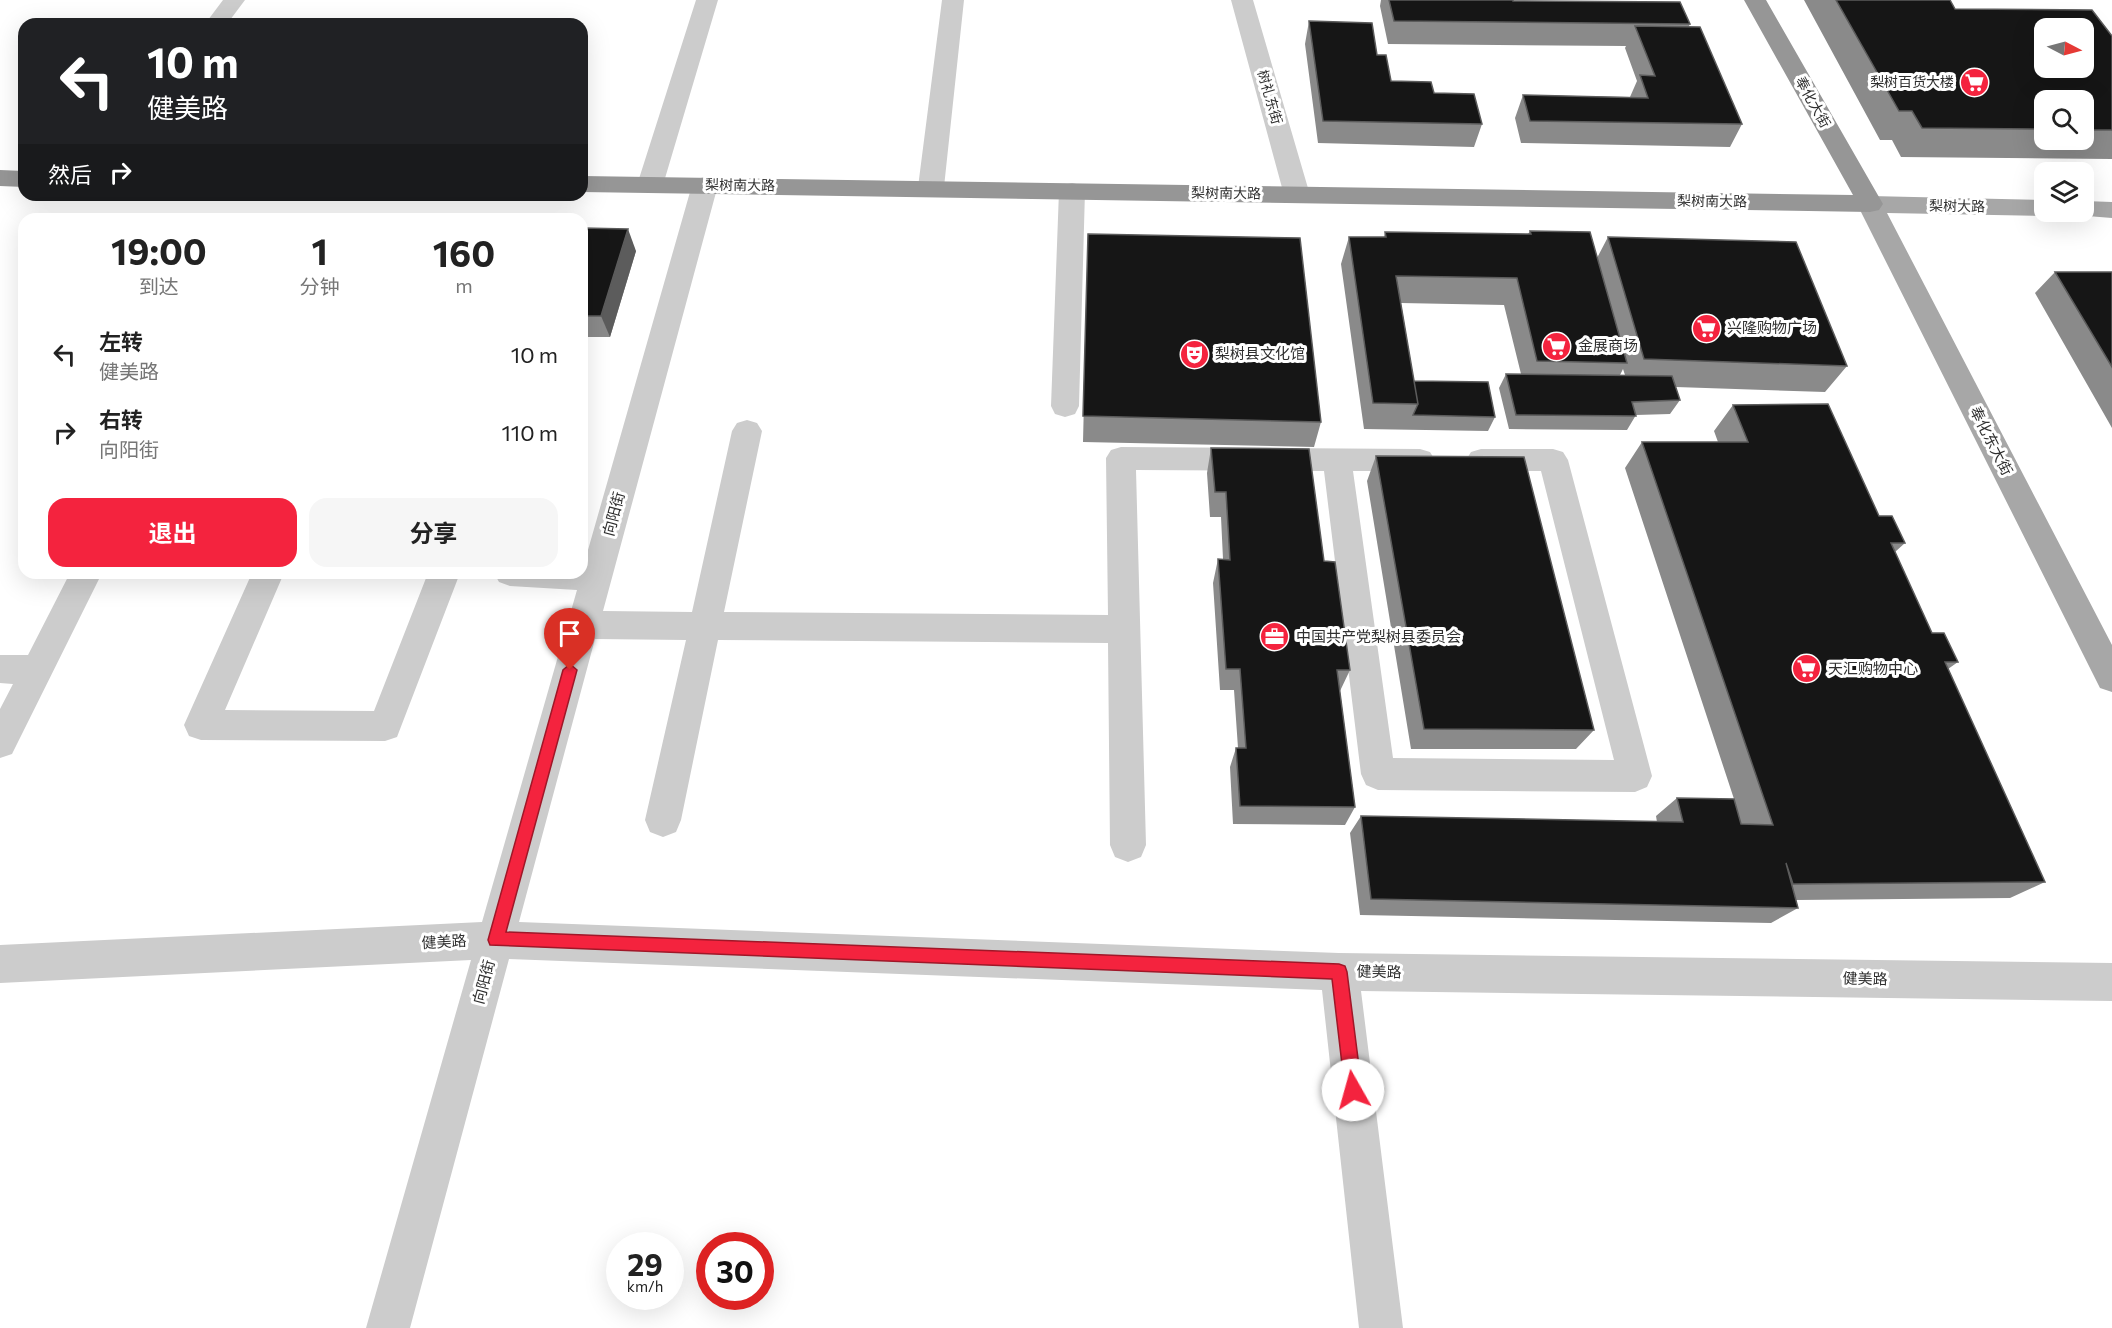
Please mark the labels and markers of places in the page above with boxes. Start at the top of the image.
supermarket icon: 梨树百货大楼 [1959,66,1991,98]
place label: 梨树百货大楼 [1870,73,1954,90]
supermarket icon: 兴隆购物广场 [1690,312,1722,344]
place label: 兴隆购物广场 [1727,318,1817,336]
supermarket icon: 金展商场 [1541,330,1573,362]
place label: 金展商场 [1578,336,1638,354]
theatre icon: 梨树县文化馆 [1178,338,1210,370]
place label: 梨树县文化馆 [1215,344,1305,362]
pin [544,608,595,670]
office icon: 中国共产党梨树县委员会 [1259,621,1291,653]
place label: 中国共产党梨树县委员会 [1296,627,1461,645]
supermarket icon: 天汇购物中心 [1791,653,1823,685]
place label: 天汇购物中心 [1828,659,1918,677]

